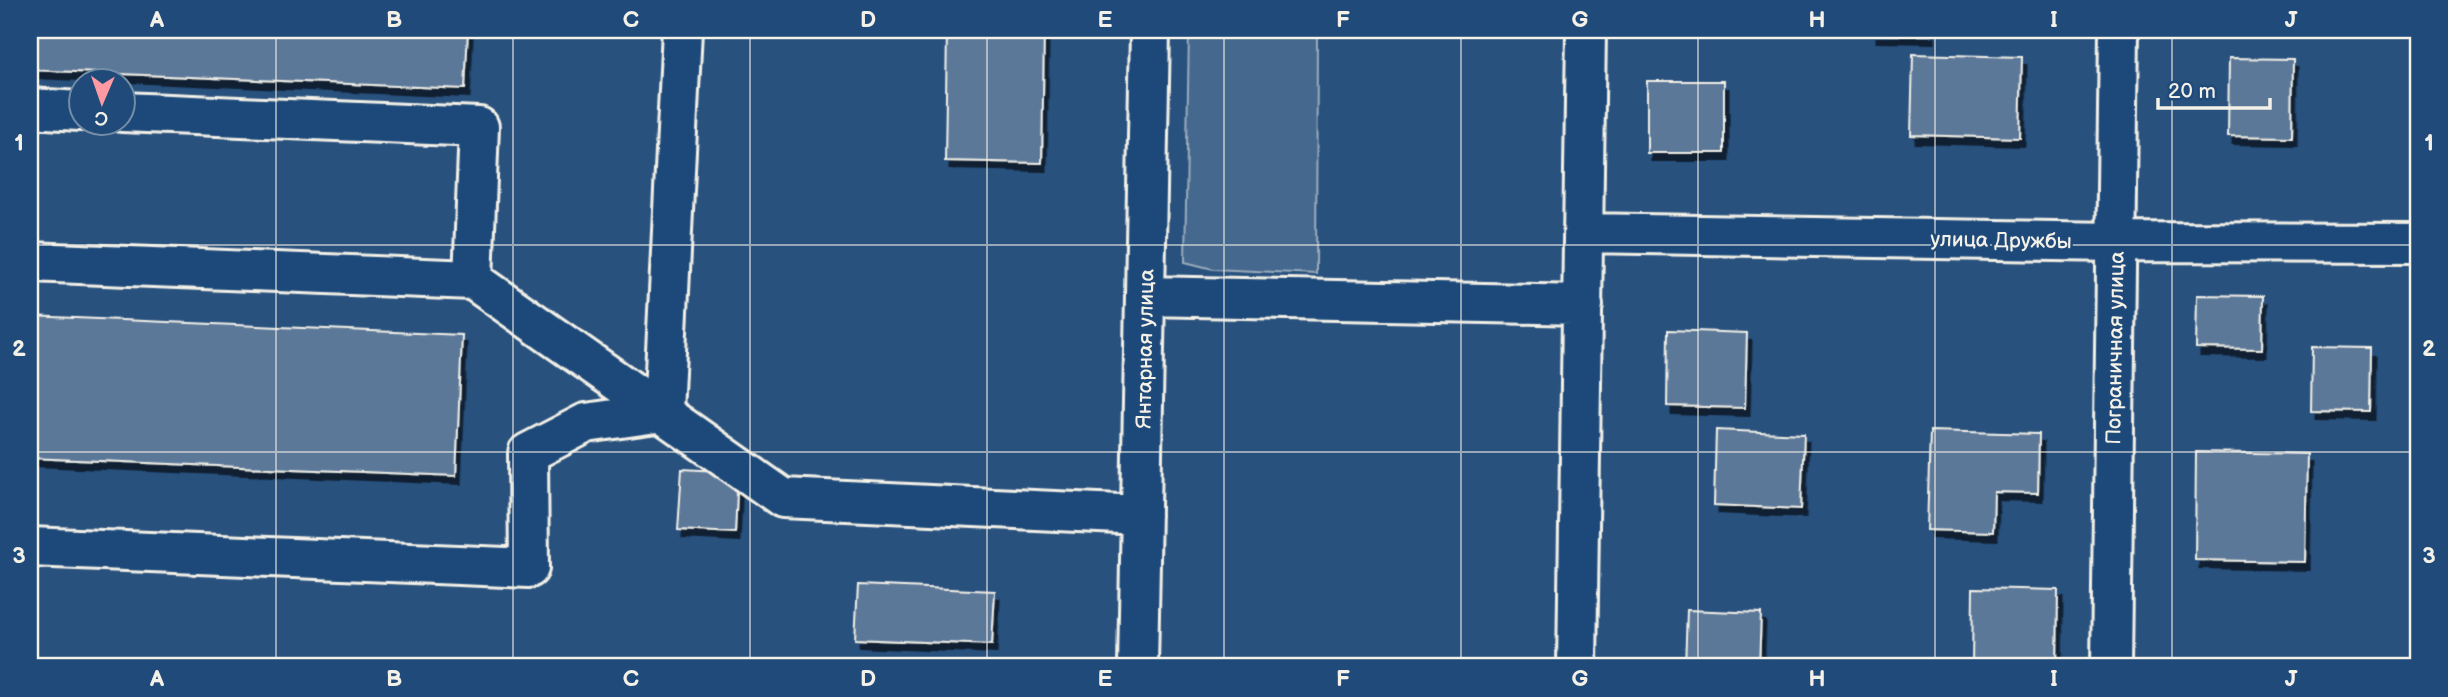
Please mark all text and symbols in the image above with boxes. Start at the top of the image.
text: A [149,6,165,34]
text: B [386,6,402,34]
text: C [623,6,639,34]
text: D [860,6,876,34]
text: E [1098,6,1113,34]
text: F [1336,6,1350,34]
text: G [1572,6,1589,34]
text: H [1808,6,1826,34]
text: I [2050,6,2058,34]
text: J [2285,6,2298,34]
north arrow [66,66,136,136]
scale bar [2158,66,2270,110]
text: 20 m [2168,79,2216,104]
text: С [94,106,108,129]
text: 1 [14,129,24,157]
text: 1 [2424,129,2434,157]
street label: улица Дружбы [1930,227,2072,254]
street label: Пограничная улица [2101,251,2130,445]
street label: Янтарная улица [1132,268,1159,429]
text: 2 [12,335,26,363]
text: 2 [2422,335,2436,363]
text: 3 [12,542,26,570]
text: 3 [2422,542,2436,570]
text: A [149,665,165,693]
text: B [386,665,402,693]
text: C [623,665,639,693]
text: D [860,665,876,693]
text: E [1098,665,1113,693]
text: F [1336,665,1350,693]
text: G [1572,665,1589,693]
text: H [1808,665,1826,693]
text: I [2050,665,2058,693]
text: J [2285,665,2298,693]

